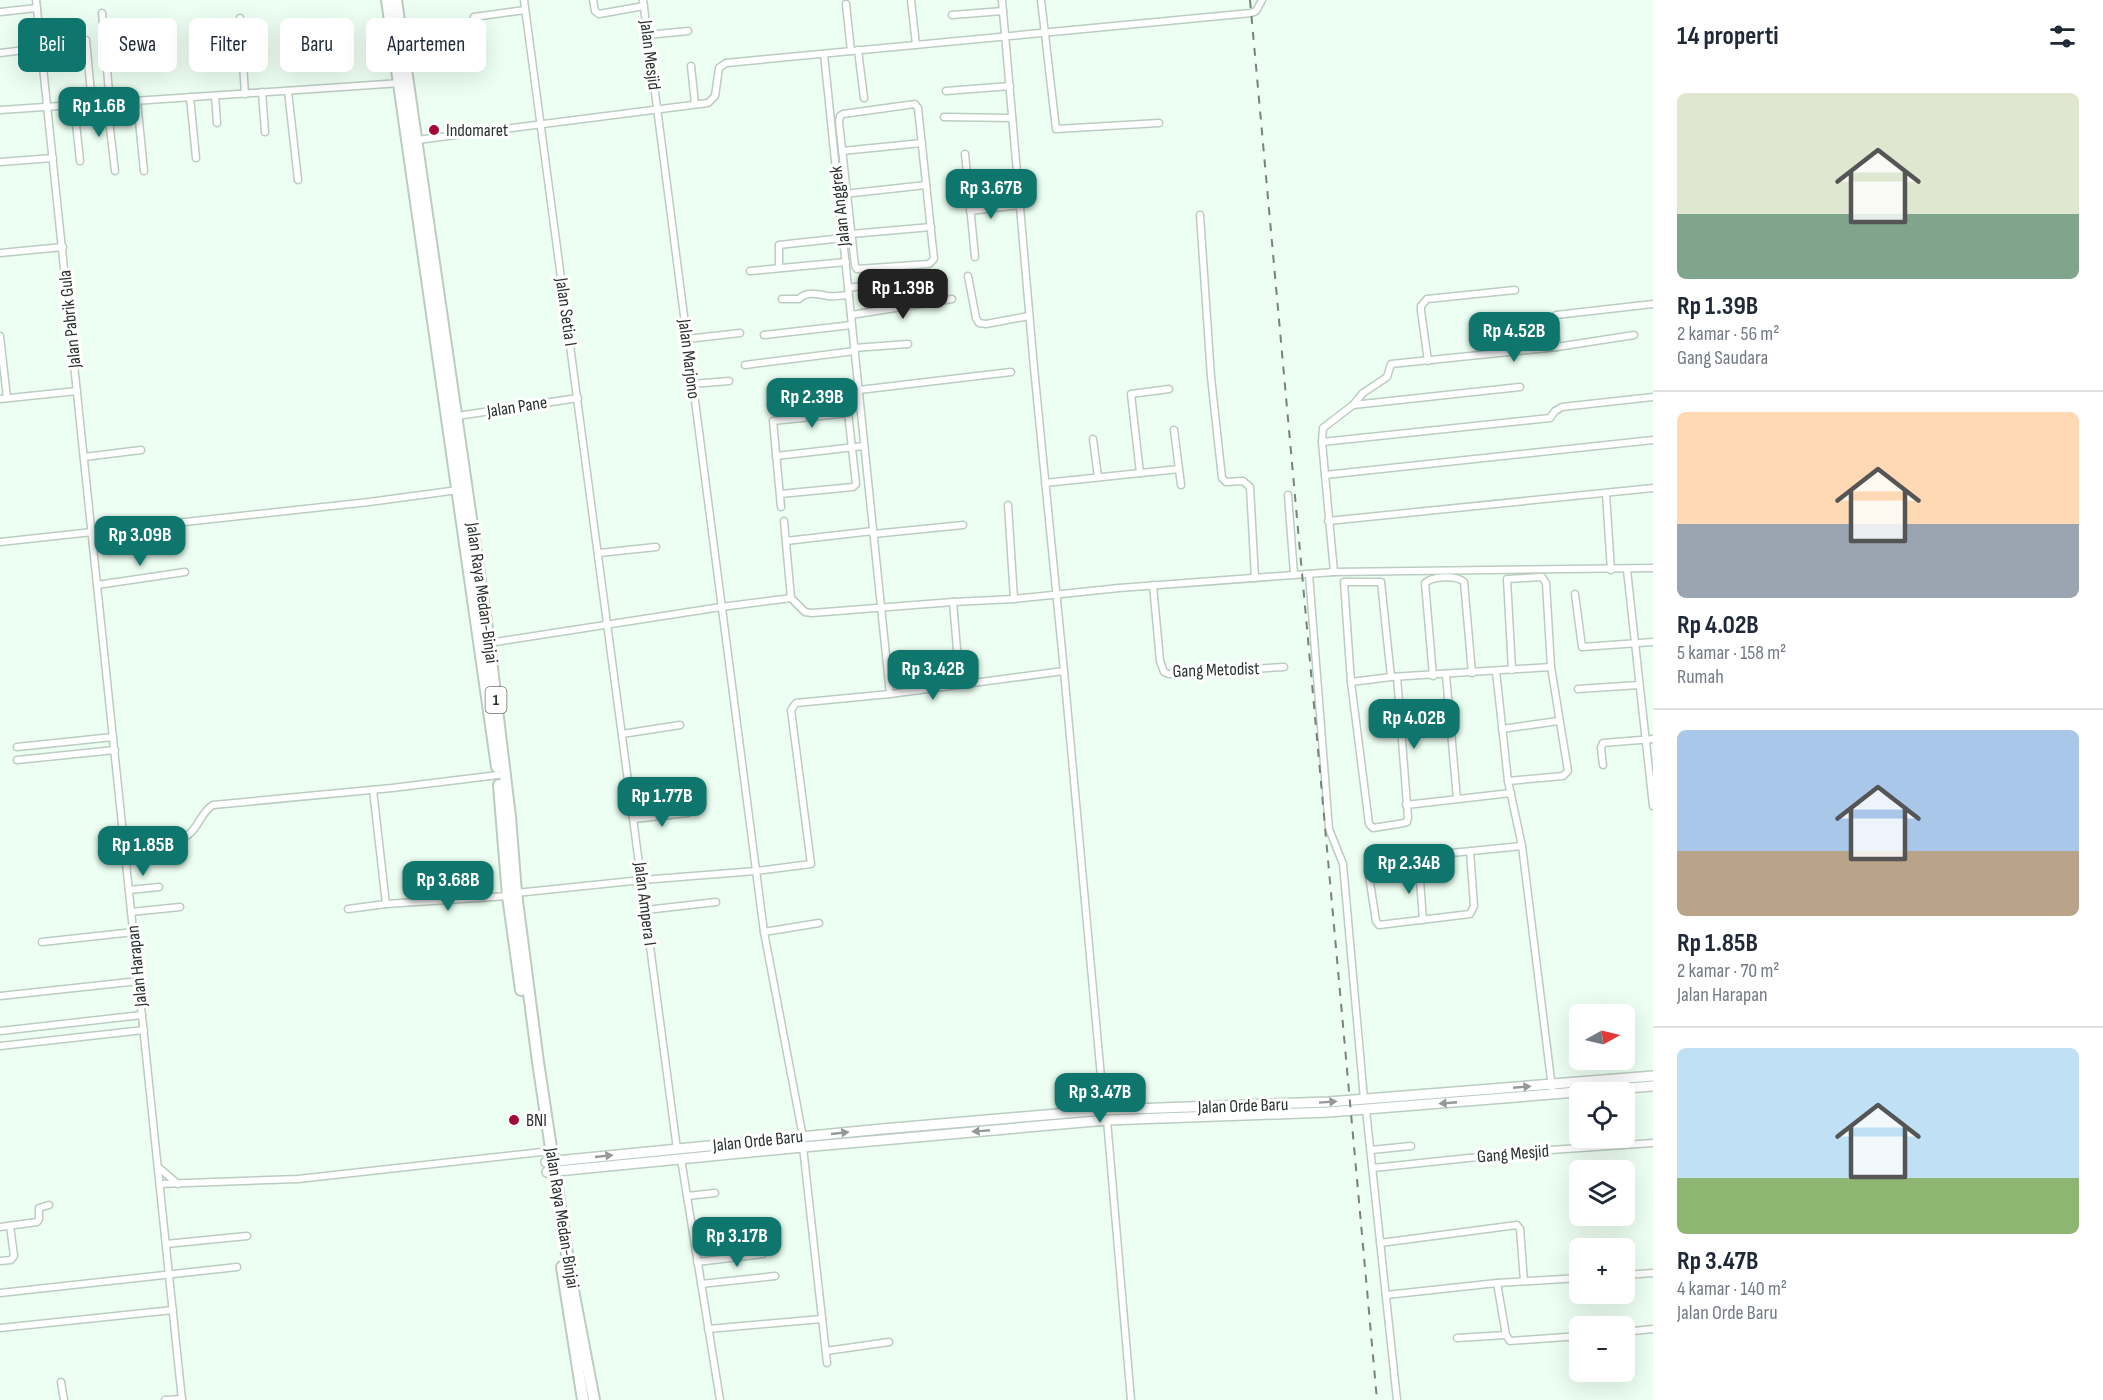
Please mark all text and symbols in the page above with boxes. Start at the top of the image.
chip: Beli [18,18,86,72]
chip: Sewa [98,18,177,72]
chip: Filter [189,18,268,72]
chip: Baru [280,18,354,72]
chip: Apartemen [366,18,486,72]
street label: Jalan Mesjid [635,18,665,91]
icon: filters [2046,20,2079,53]
text: 14 properti [1677,21,1779,52]
pin: Rp 1.6B [44,87,154,138]
text: Rp 1.6B [73,94,126,118]
place label: Indomaret [446,120,509,141]
marker: Indomaret [427,123,441,137]
icon: home [1824,132,1932,240]
street label: Jalan Anggrek [825,165,855,248]
pin: Rp 3.67B [929,169,1053,220]
text: Rp 3.67B [960,176,1022,200]
street label: Jalan Pabrik Gula [54,269,86,370]
pin: Rp 1.39B [841,269,965,320]
street label: Jalan Setia I [551,276,581,347]
text: Rp 1.39B [872,276,934,300]
text: Rp 1.39B [1677,291,1758,322]
pin: Rp 4.52B [1452,312,1576,363]
street label: Jalan Marjono [674,317,704,400]
text: Rp 4.52B [1483,319,1545,343]
text: 2 kamar · 56 m² [1677,322,1779,346]
text: Gang Saudara [1677,346,1768,370]
pin: Rp 2.39B [750,378,874,429]
text: Rp 2.39B [781,385,843,409]
street label: Jalan Pane [484,392,549,422]
icon: home [1824,451,1932,559]
pin: Rp 3.09B [78,516,202,567]
street label: Jalan Raya Medan-Binjai [462,520,502,665]
text: Rp 3.09B [108,523,172,547]
text: Rp 4.02B [1677,610,1759,641]
text: 5 kamar · 158 m² [1677,641,1786,665]
pin: Rp 3.42B [871,650,995,701]
text: Rp 3.42B [902,657,964,681]
street label: Gang Metodist [1172,658,1260,682]
text: Rumah [1677,665,1724,689]
road number: 1 [486,687,506,713]
pin: Rp 4.02B [1352,699,1476,750]
text: Rp 4.02B [1383,706,1445,730]
icon: home [1824,769,1932,877]
pin: Rp 1.77B [600,777,724,828]
text: Rp 1.77B [632,784,692,808]
pin: Rp 1.85B [81,826,205,877]
text: Rp 1.85B [112,833,174,857]
pin: Rp 2.34B [1347,844,1471,895]
text: Rp 2.34B [1378,851,1440,875]
street label: Jalan Ampera I [629,860,661,947]
pin: Rp 3.68B [386,861,510,912]
text: Rp 3.68B [416,868,480,892]
street label: Jalan Harapan [122,924,152,1009]
text: Rp 1.85B [1677,928,1758,959]
text: 2 kamar · 70 m² [1677,959,1779,983]
text: Jalan Harapan [1677,983,1767,1007]
north arrow [1569,1004,1635,1070]
map controls [1569,1004,1635,1382]
pin: Rp 3.47B [1038,1073,1162,1124]
text: Rp 3.47B [1069,1080,1131,1104]
one-way arrow [1513,1082,1532,1092]
button: locate [1569,1082,1635,1148]
icon: home [1824,1087,1932,1195]
street label: Jalan Orde Baru [1196,1094,1289,1118]
one-way arrow [1318,1097,1337,1107]
one-way arrow [1439,1098,1458,1108]
place label: BNI [526,1110,547,1131]
marker: BNI [507,1113,521,1127]
street label: Jalan Orde Baru [711,1126,804,1156]
one-way arrow [972,1126,991,1136]
one-way arrow [830,1128,849,1138]
street label: Gang Mesjid [1476,1140,1550,1168]
street label: Jalan Raya Medan-Binjai [540,1145,583,1290]
one-way arrow [595,1151,614,1161]
button: layers [1569,1160,1635,1226]
pin: Rp 3.17B [675,1217,799,1268]
text: Rp 3.17B [706,1224,768,1248]
button: + [1569,1238,1635,1304]
text: Rp 3.47B [1677,1246,1758,1277]
text: 4 kamar · 140 m² [1677,1277,1787,1301]
text: Jalan Orde Baru [1677,1301,1778,1325]
button: − [1569,1316,1635,1382]

